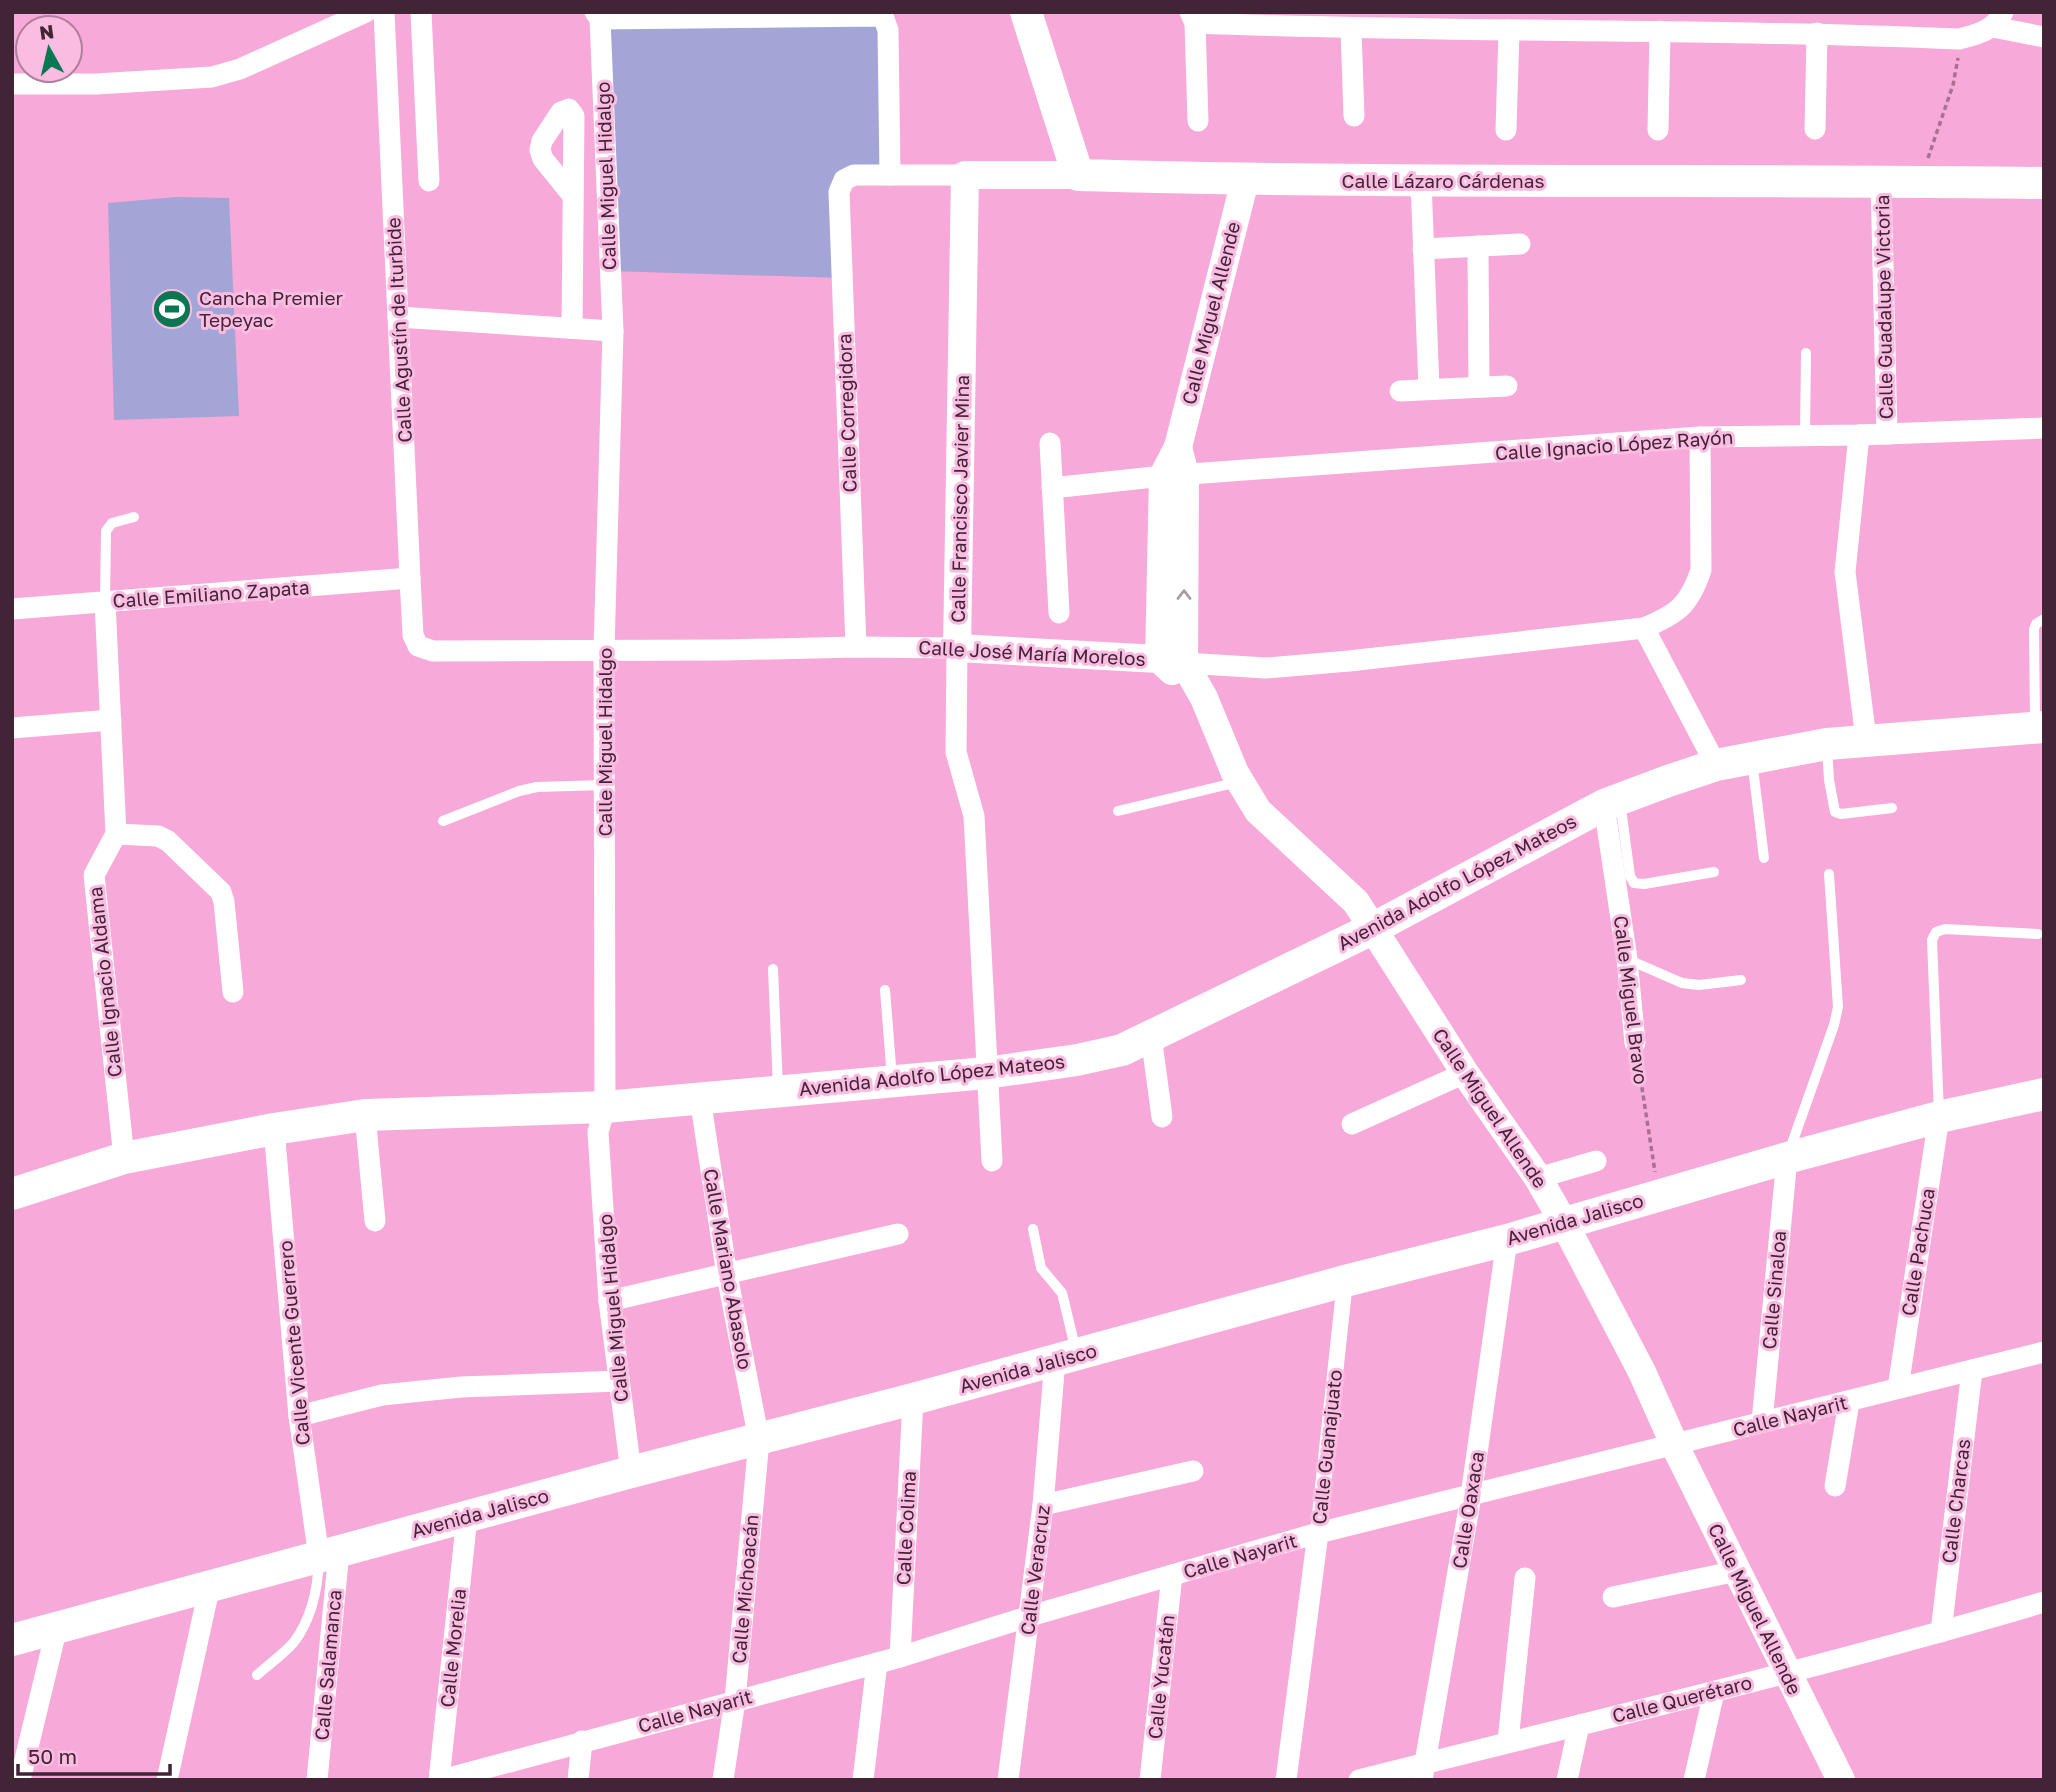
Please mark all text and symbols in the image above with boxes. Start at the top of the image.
north arrow [14,14,84,84]
text: N [38,19,55,44]
street label: Calle Miguel Hidalgo [591,81,620,271]
street label: Calle Lázaro Cárdenas [1341,169,1545,192]
street label: Calle Guadalupe Victoria [1870,194,1897,420]
street label: Calle Agustín de Iturbide [381,217,416,443]
street label: Calle Miguel Allende [1177,219,1244,407]
place label: Cancha Premier Tepeyac [199,286,343,331]
sports icon: Cancha Premier Tepeyac [151,288,193,330]
street label: Calle Corregidora [832,333,861,493]
street label: Calle Francisco Javier Mina [946,375,973,623]
street label: Calle Ignacio López Rayón [1494,425,1734,464]
street label: Calle Emiliano Zapata [112,575,310,612]
one-way arrow [1176,589,1192,600]
street label: Calle José María Morelos [918,635,1146,670]
street label: Calle Miguel Hidalgo [593,648,616,836]
street label: Avenida Adolfo López Mateos [1333,809,1580,954]
street label: Calle Ignacio Aldama [83,886,126,1078]
street label: Calle Miguel Bravo [1610,914,1653,1086]
street label: Calle Miguel Allende [1428,1024,1552,1192]
street label: Avenida Adolfo López Mateos [798,1049,1066,1100]
street label: Calle Mariano Abasolo [700,1167,757,1371]
street label: Calle Pachuca [1896,1186,1939,1317]
street label: Avenida Jalisco [1504,1188,1646,1249]
street label: Calle Miguel Hidalgo [593,1213,632,1403]
street label: Calle Sinaloa [1757,1230,1790,1350]
street label: Calle Vicente Guerrero [273,1240,314,1446]
street label: Avenida Jalisco [957,1338,1099,1397]
street label: Calle Guanajuato [1307,1368,1346,1526]
street label: Calle Nayarit [1730,1390,1849,1441]
street label: Calle Charcas [1936,1437,1975,1564]
street label: Calle Oaxaca [1447,1450,1488,1570]
street label: Calle Colima [891,1470,920,1586]
street label: Avenida Jalisco [409,1483,551,1542]
street label: Calle Veracruz [1015,1504,1054,1636]
street label: Calle Michoacán [727,1513,762,1665]
street label: Calle Miguel Allende [1704,1519,1807,1698]
street label: Calle Nayarit [1180,1528,1299,1583]
street label: Calle Morelia [435,1587,470,1708]
street label: Calle Salamanca [309,1589,346,1741]
street label: Calle Yucatán [1143,1614,1178,1740]
street label: Calle Querétaro [1610,1670,1754,1727]
street label: Calle Nayarit [635,1684,754,1737]
scale bar [18,1732,170,1776]
text: 50 m [28,1743,77,1769]

